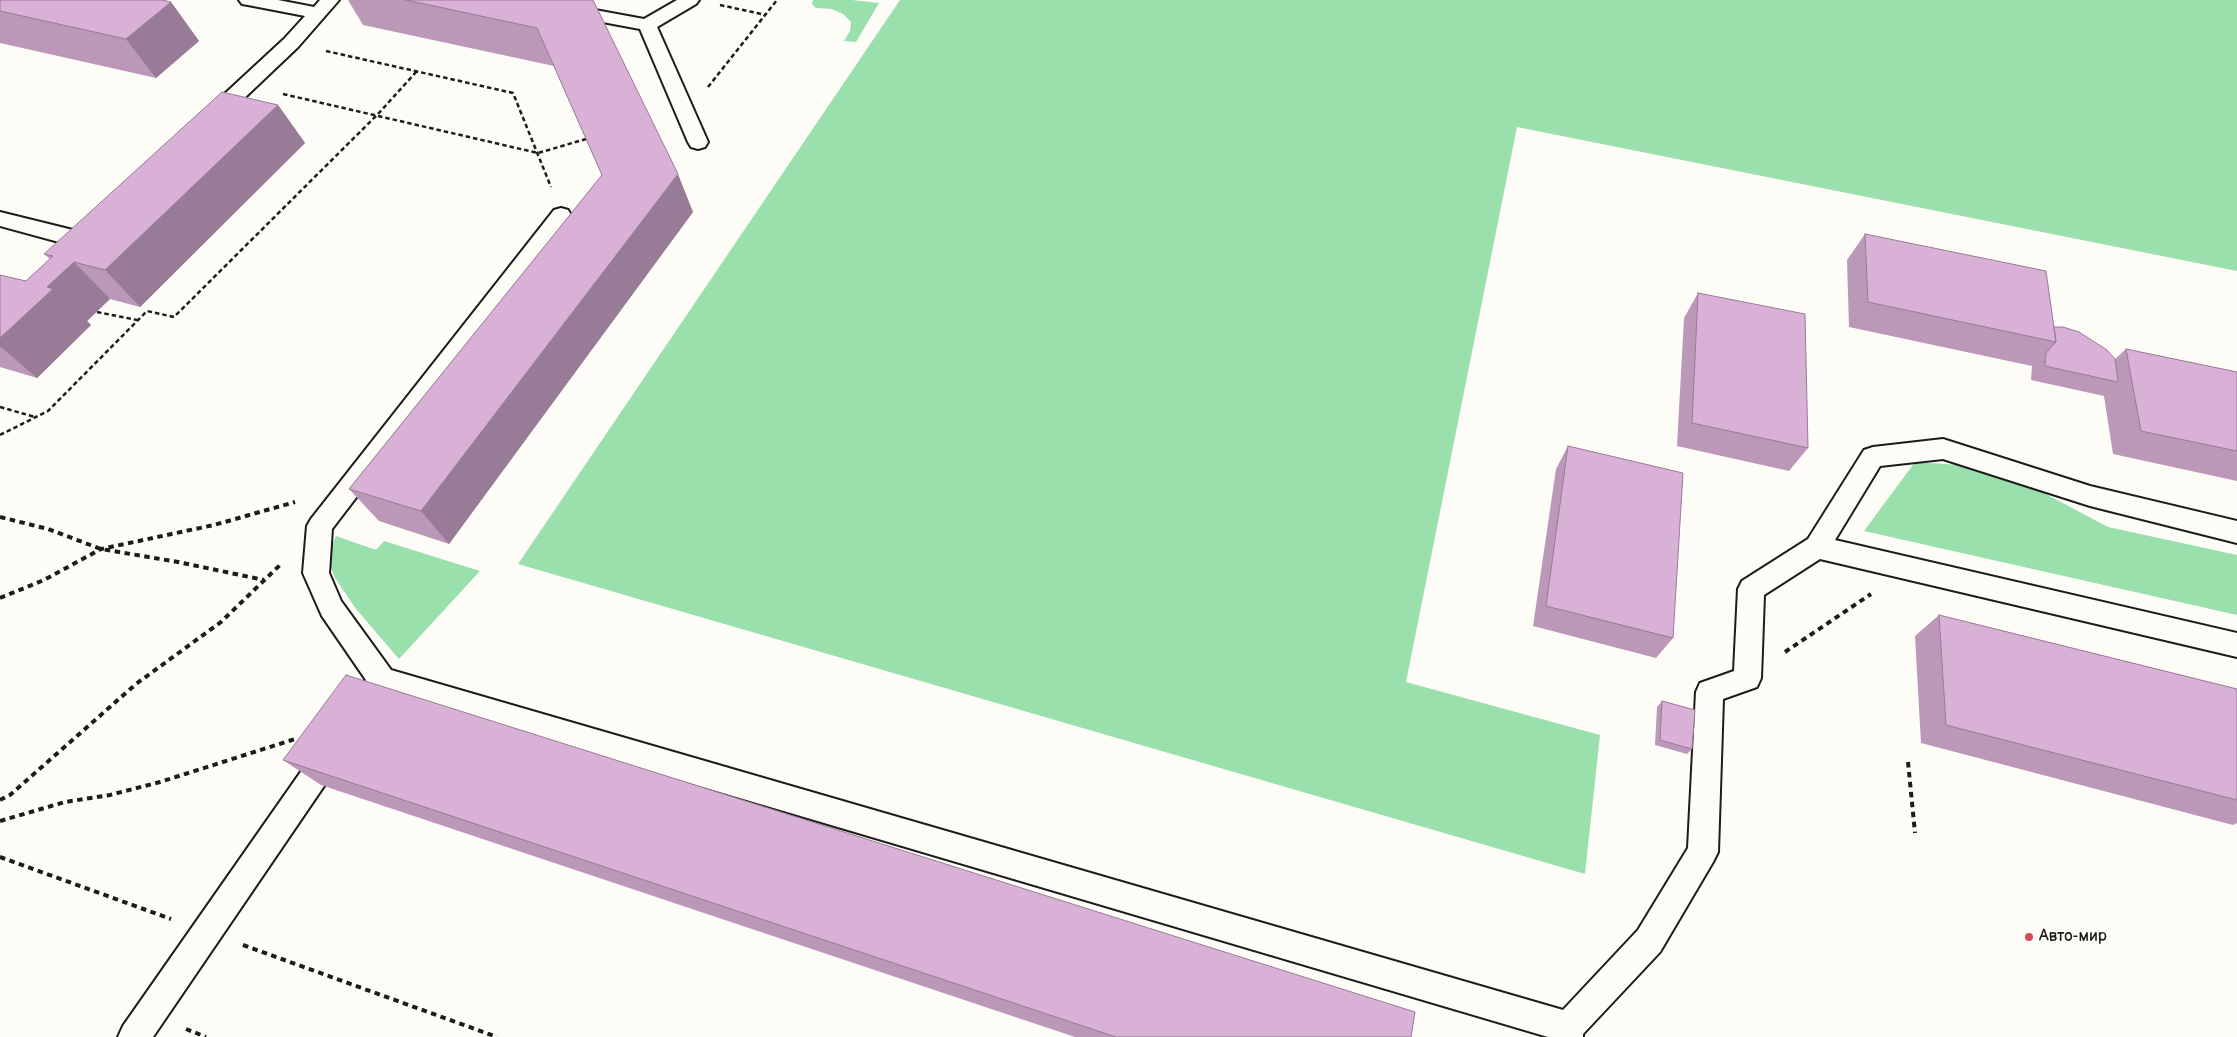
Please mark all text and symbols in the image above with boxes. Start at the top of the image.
place label: Авто-мир [2039,927,2107,947]
marker: Авто-мир [2023,931,2035,943]

